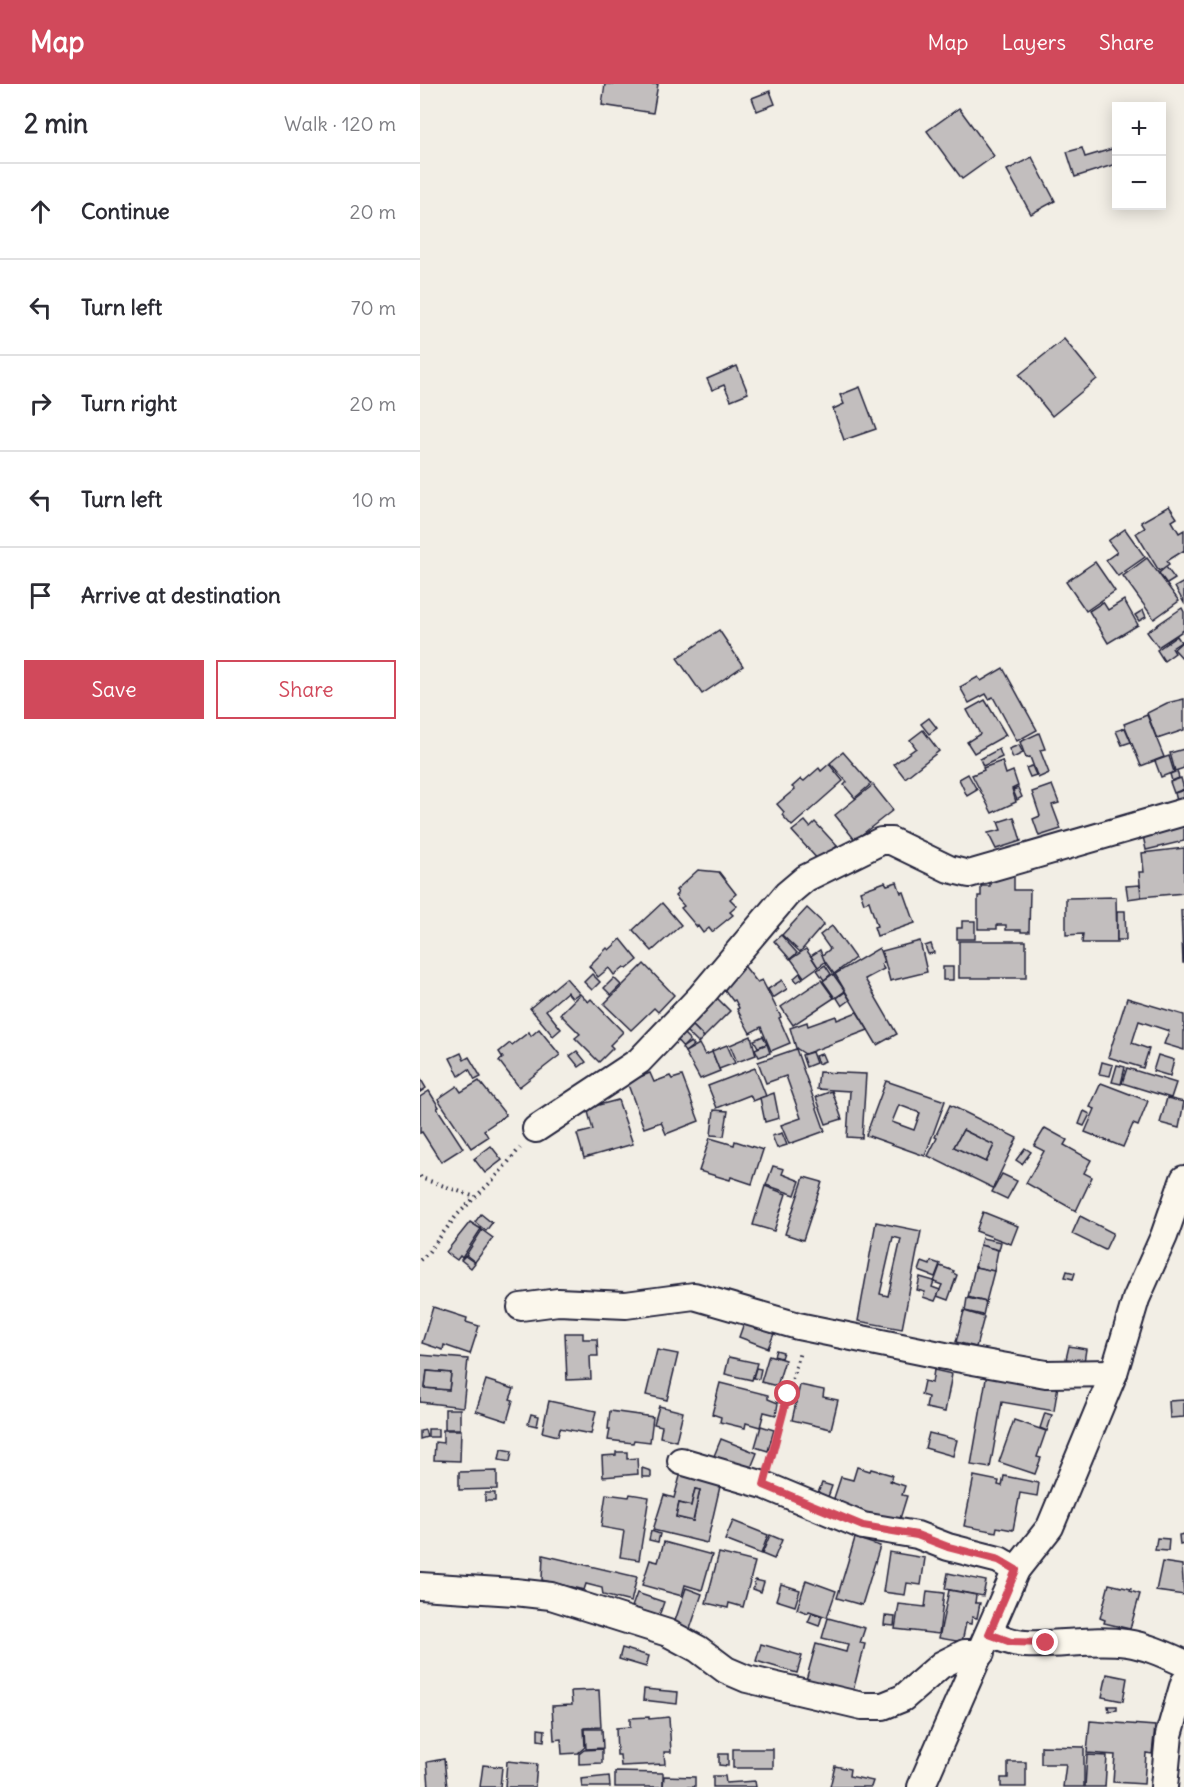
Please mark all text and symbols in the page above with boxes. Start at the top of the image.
text: Map [30,24,84,60]
text: Map [928,29,968,56]
text: Layers [1001,29,1066,56]
text: Share [1099,29,1154,56]
map controls [1112,102,1166,210]
button: + [1112,102,1166,156]
text: 2 min [24,107,88,140]
text: Walk · 120 m [284,111,396,136]
button: − [1112,156,1166,210]
icon: ahead [24,195,57,228]
text: Continue [81,197,170,225]
text: 20 m [350,199,396,224]
icon: left [24,291,57,324]
text: Turn left [81,293,162,321]
text: 70 m [351,295,396,320]
icon: right [24,387,57,420]
text: Turn right [81,389,177,417]
text: 20 m [350,391,396,416]
icon: left [24,483,57,516]
text: Turn left [81,485,162,513]
text: 10 m [353,487,396,512]
icon: arrive [24,579,57,612]
text: Arrive at destination [81,581,281,609]
button: Save [24,660,204,719]
button: Share [216,660,396,719]
route start [774,1380,800,1406]
route end [1032,1629,1058,1655]

